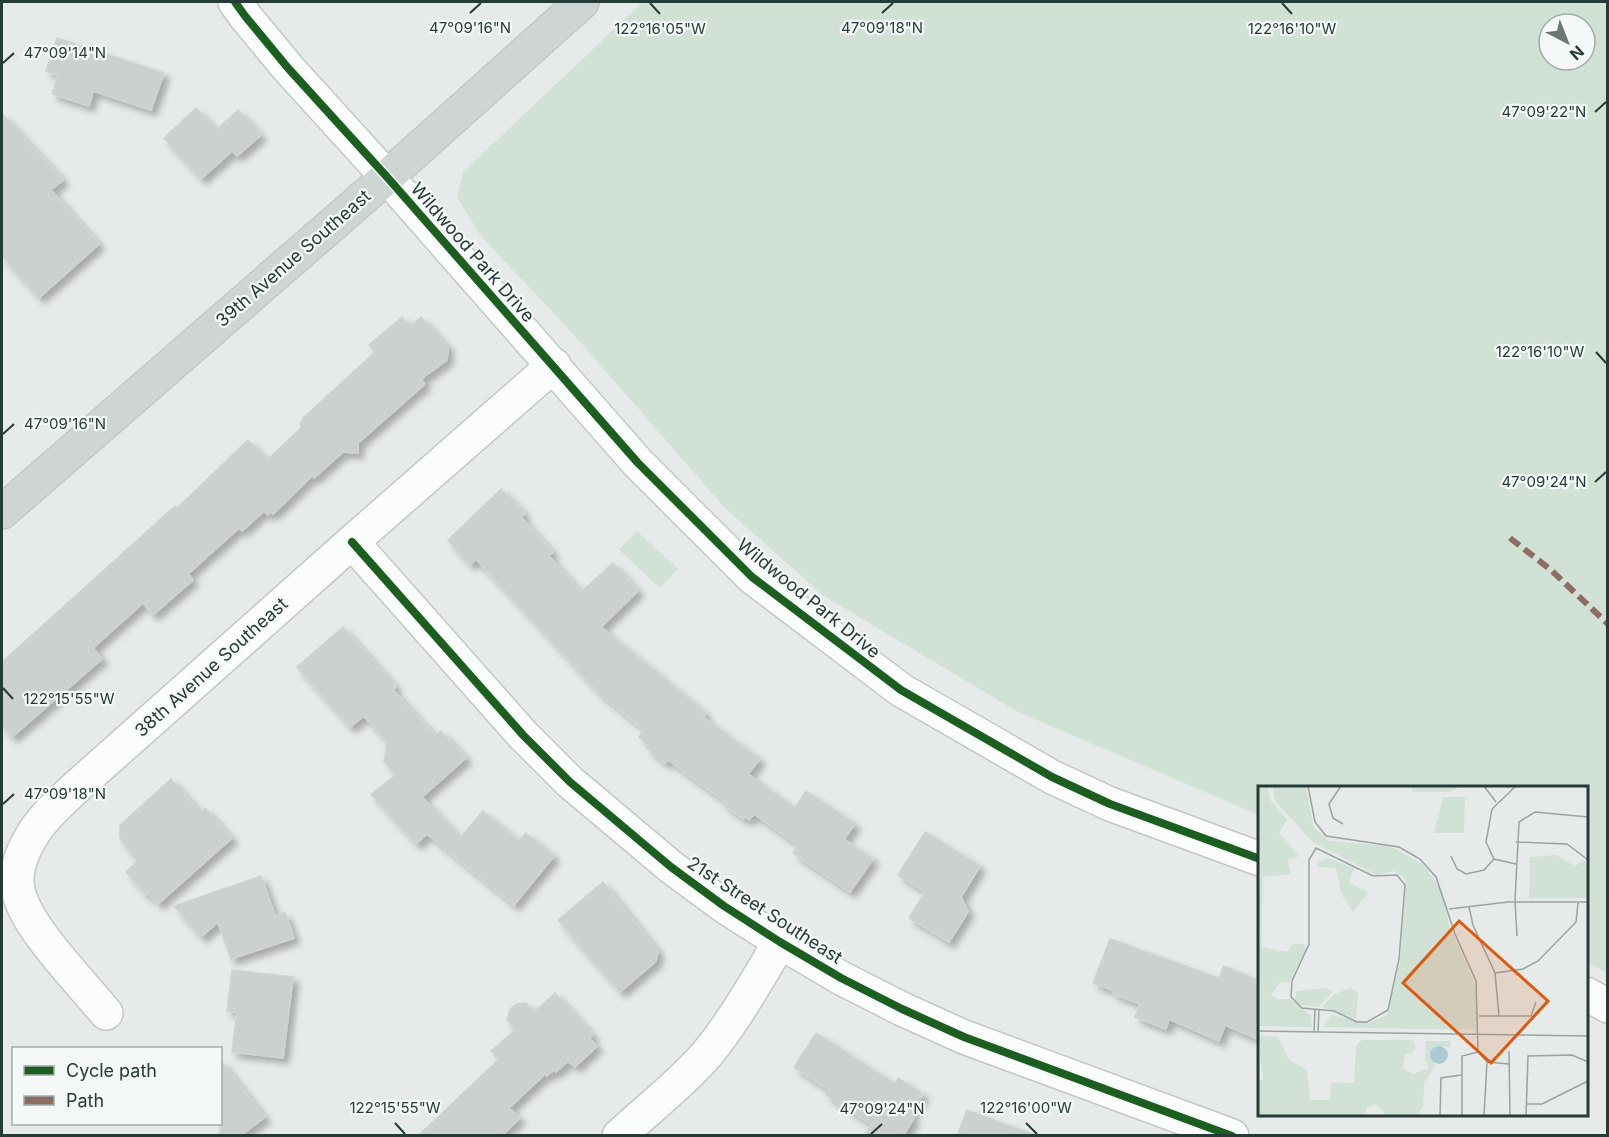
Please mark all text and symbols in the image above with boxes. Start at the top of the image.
north arrow [1537,12,1597,72]
text: 47°09'16"N [429,18,511,37]
text: 47°09'18"N [841,18,923,37]
text: 122°16'05"W [614,19,706,38]
text: 122°16'10"W [1248,19,1336,38]
text: N [1566,42,1588,65]
text: 47°09'14"N [24,43,106,62]
text: 47°09'22"N [1502,102,1586,121]
street label: Wildwood Park Drive [407,178,539,326]
street label: 39th Avenue Southeast [211,185,375,331]
text: 122°16'10"W [1496,342,1584,361]
text: 47°09'16"N [24,414,106,433]
text: 47°09'24"N [1501,472,1587,491]
street label: Wildwood Park Drive [733,534,885,662]
street label: 38th Avenue Southeast [130,593,292,741]
text: 122°15'55"W [24,689,115,708]
text: 47°09'18"N [24,784,106,803]
inset map [1258,786,1588,1116]
street label: 21st Street Southeast [684,852,846,968]
legend [12,1047,222,1125]
text: Cycle path [66,1060,157,1081]
text: Path [66,1090,104,1111]
text: 122°15'55"W [350,1098,441,1117]
text: 122°16'00"W [980,1098,1072,1117]
text: 47°09'24"N [839,1099,925,1118]

